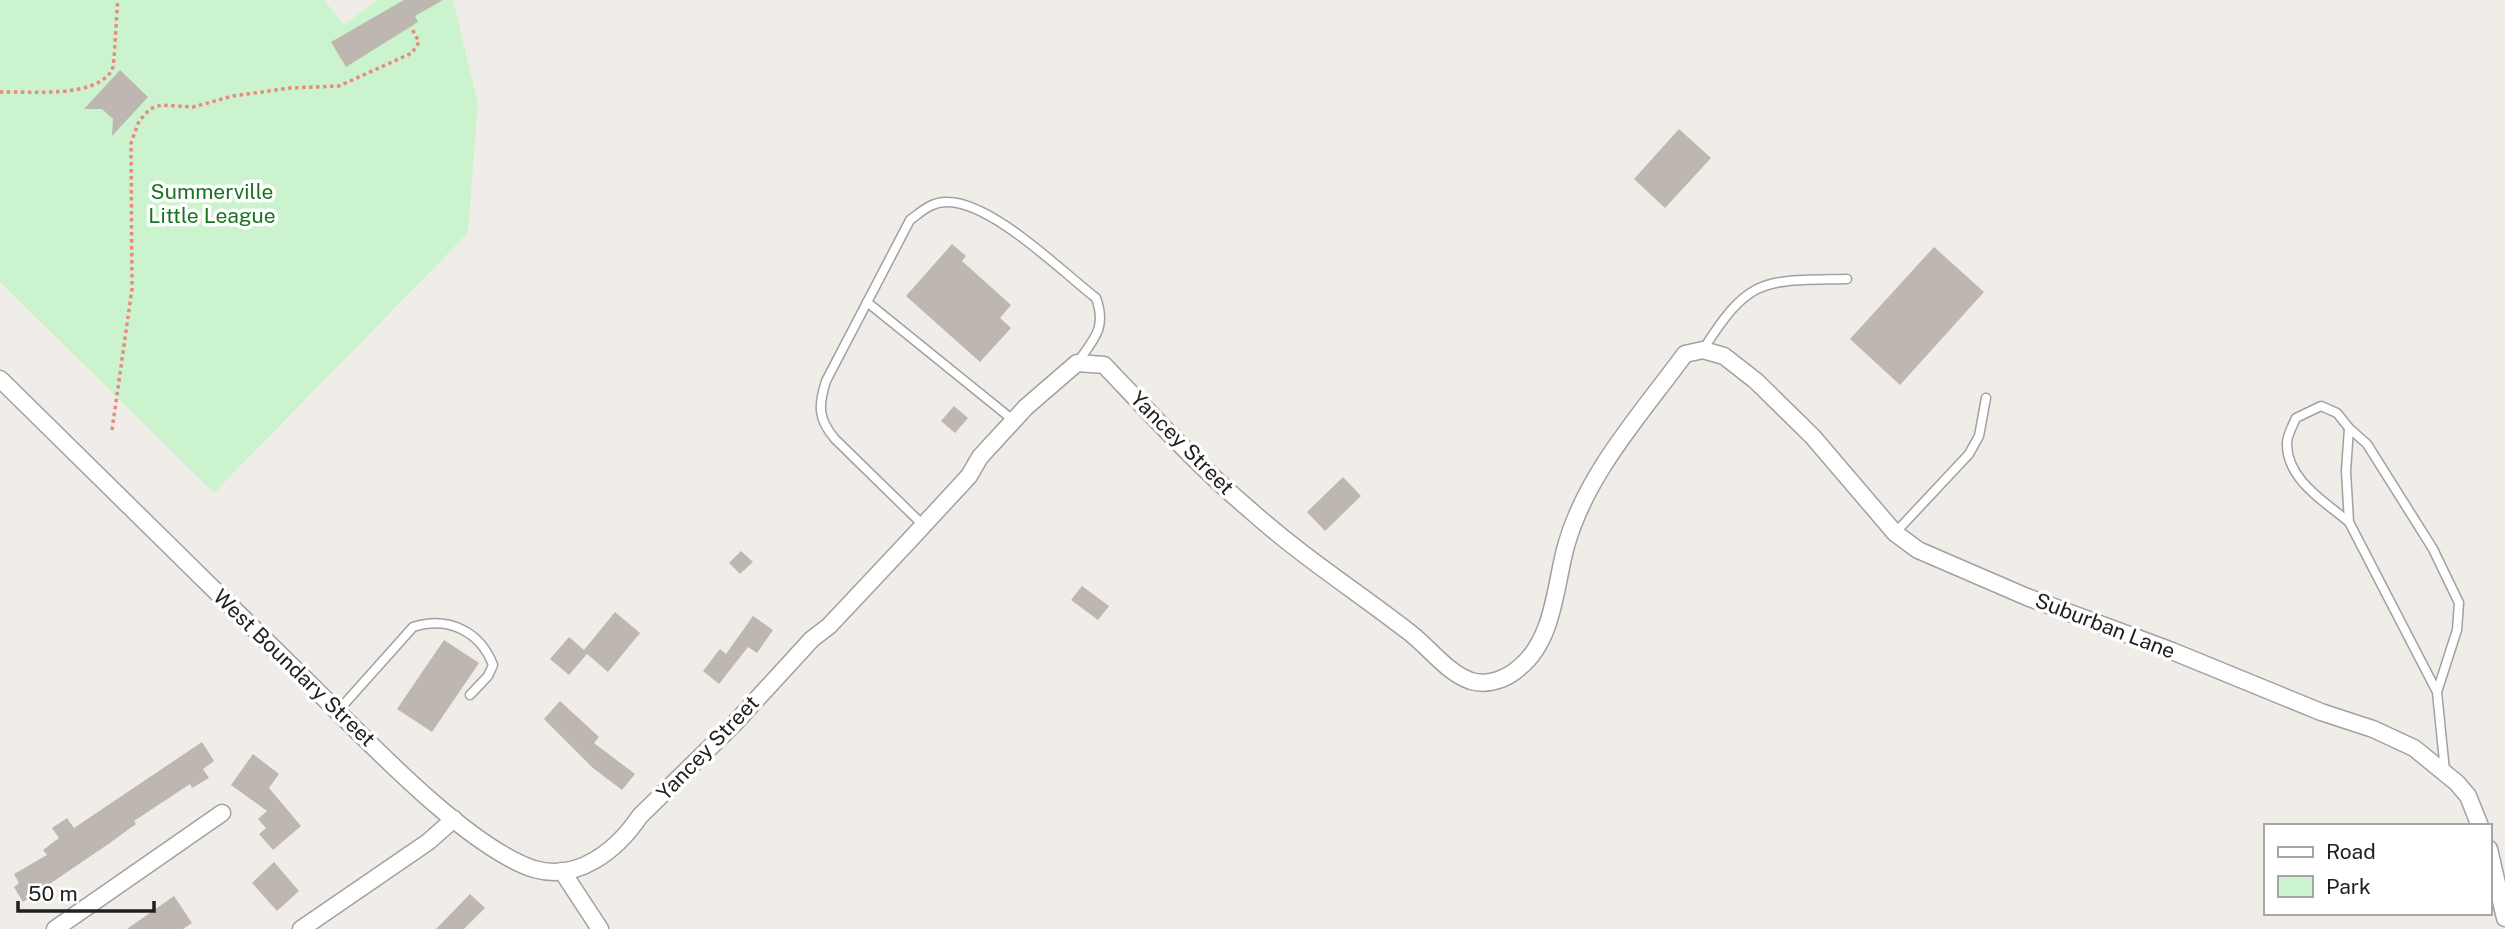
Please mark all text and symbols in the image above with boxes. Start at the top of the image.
park label: Summerville Little League [148,179,276,228]
street label: Yancey Street [1125,386,1239,500]
street label: West Boundary Street [208,584,380,751]
street label: Suburban Lane [2032,587,2179,664]
street label: Yancey Street [651,690,764,805]
legend [2264,824,2491,915]
text: Road [2326,839,2376,864]
scale bar [18,870,154,914]
text: Park [2326,874,2371,899]
text: 50 m [28,881,78,906]

